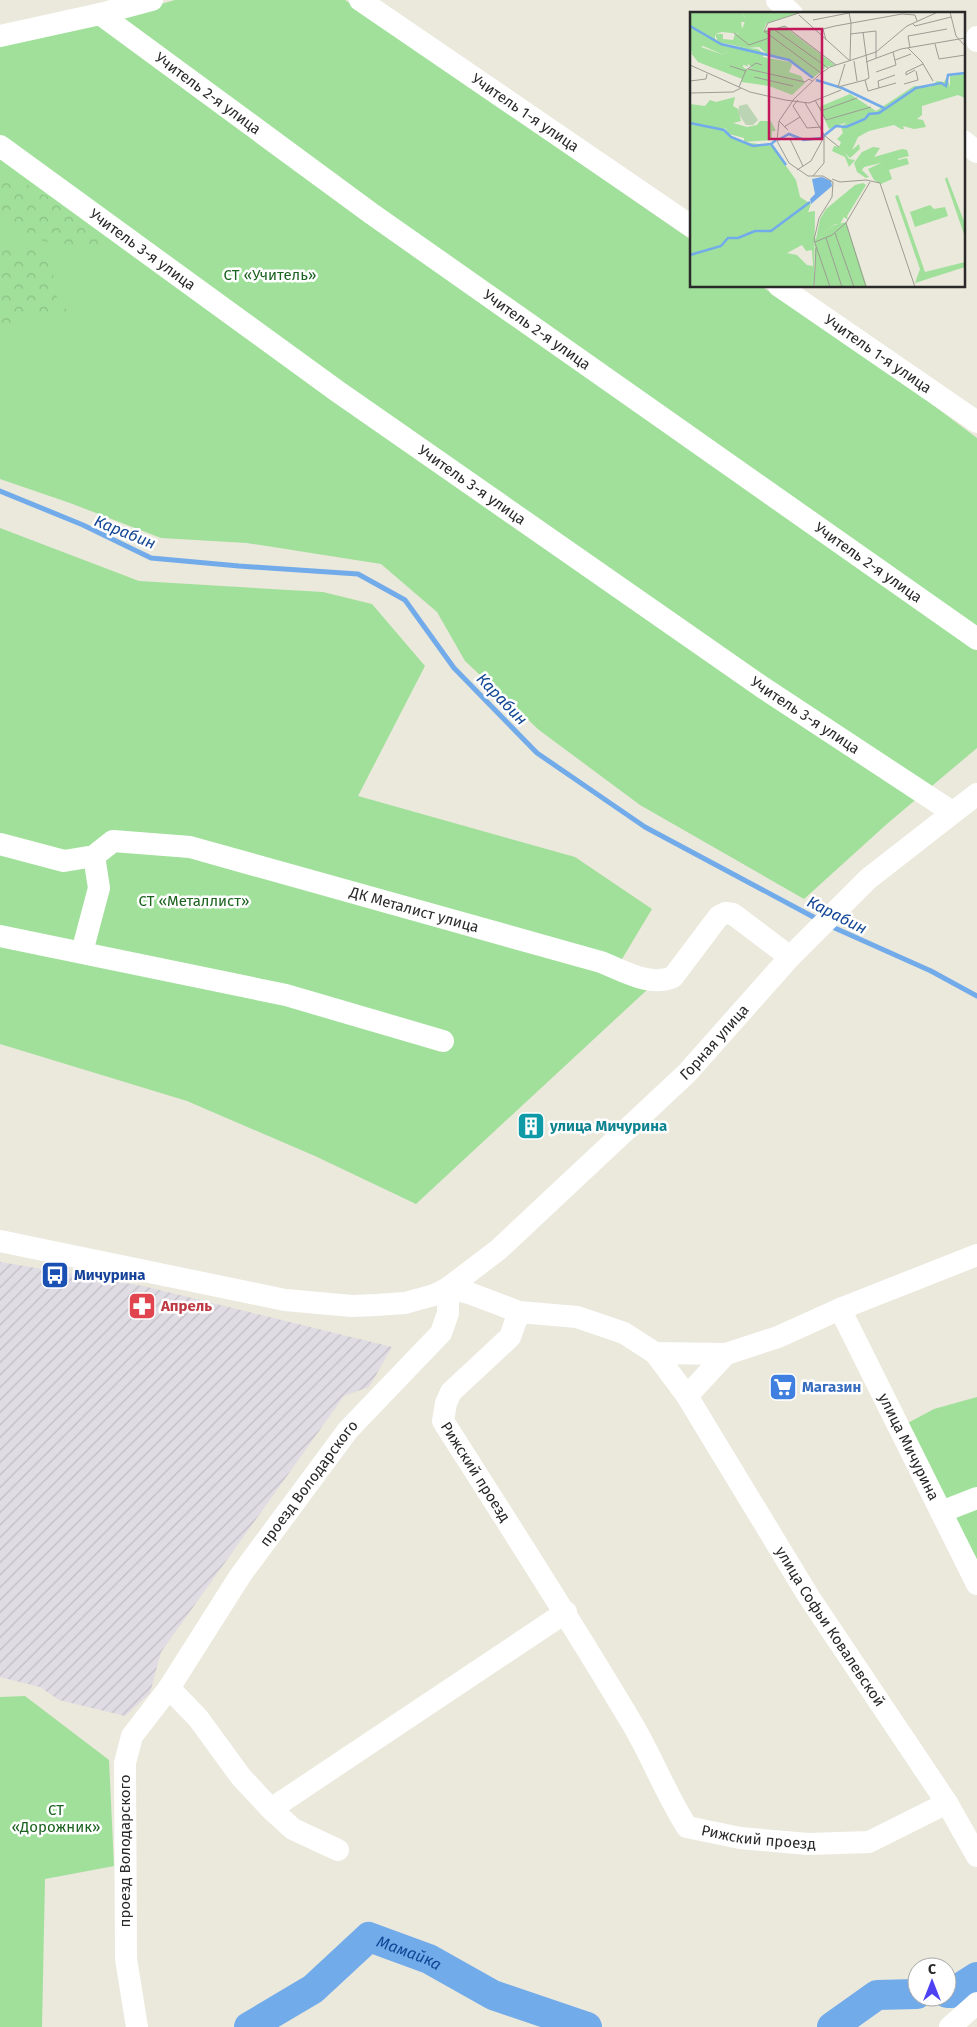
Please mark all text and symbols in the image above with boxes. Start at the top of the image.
inset map [690,12,964,288]
street label: Учитель 2-я улица [151,48,264,138]
street label: Учитель 1-я улица [468,70,582,156]
street label: Учитель 3-я улица [86,205,199,294]
park label: СТ «Учитель» [224,266,316,284]
street label: Учитель 2-я улица [480,286,594,374]
street label: Учитель 1-я улица [821,311,935,397]
street label: Учитель 3-я улица [415,441,529,529]
water label: Карабин [91,511,159,553]
street label: Учитель 2-я улица [811,519,925,606]
water label: Карабин [473,669,531,729]
street label: Учитель 3-я улица [747,673,863,758]
street label: ДК Металист улица [347,883,481,936]
park label: СТ «Металлист» [138,892,250,910]
water label: Карабин [804,892,870,938]
street label: Горная улица [676,1001,753,1084]
building icon: улица Мичурина [516,1111,546,1141]
place label: улица Мичурина [549,1117,667,1135]
bus stop icon: Мичурина [40,1260,70,1290]
place label: Мичурина [74,1266,146,1284]
pharmacy icon: Апрель [127,1291,157,1321]
place label: Апрель [160,1297,212,1315]
supermarket icon: Магазин [768,1372,798,1402]
place label: Магазин [802,1378,861,1396]
street label: улица Мичурина [874,1390,943,1503]
street label: проезд Володарского [256,1416,362,1550]
street label: Рижский проезд [437,1419,514,1525]
street label: улица Софьи Ковалевской [772,1543,889,1710]
street label: проезд Володарского [116,1775,134,1927]
park label: СТ «Дорожник» [11,1801,101,1836]
street label: Рижский проезд [700,1821,816,1853]
water label: Мамайка [374,1931,445,1974]
north arrow [907,1957,957,2007]
text: С [928,1961,936,1978]

